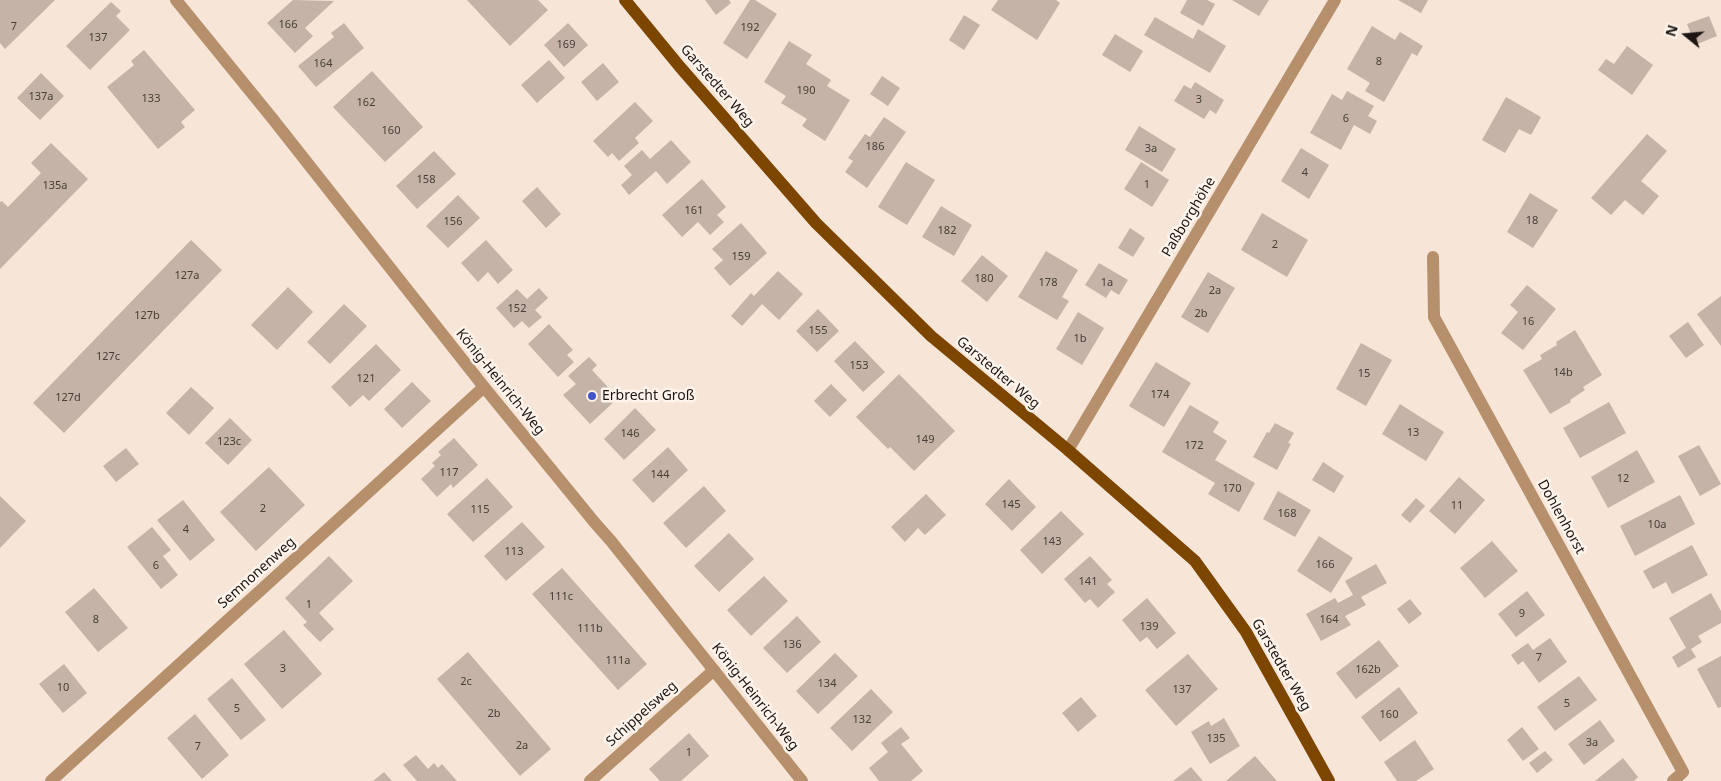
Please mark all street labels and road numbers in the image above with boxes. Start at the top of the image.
street label: Garstedter Weg [677,41,757,131]
street label: Paßborghöhe [1159,174,1219,260]
street label: König-Heinrich-Weg [452,326,548,438]
street label: Garstedter Weg [953,333,1043,413]
street label: Dohlenhorst [1534,477,1588,557]
street label: Semnonenweg [215,534,299,612]
street label: Garstedter Weg [1248,616,1314,714]
street label: König-Heinrich-Weg [708,640,802,754]
street label: Schippelsweg [603,678,681,750]

